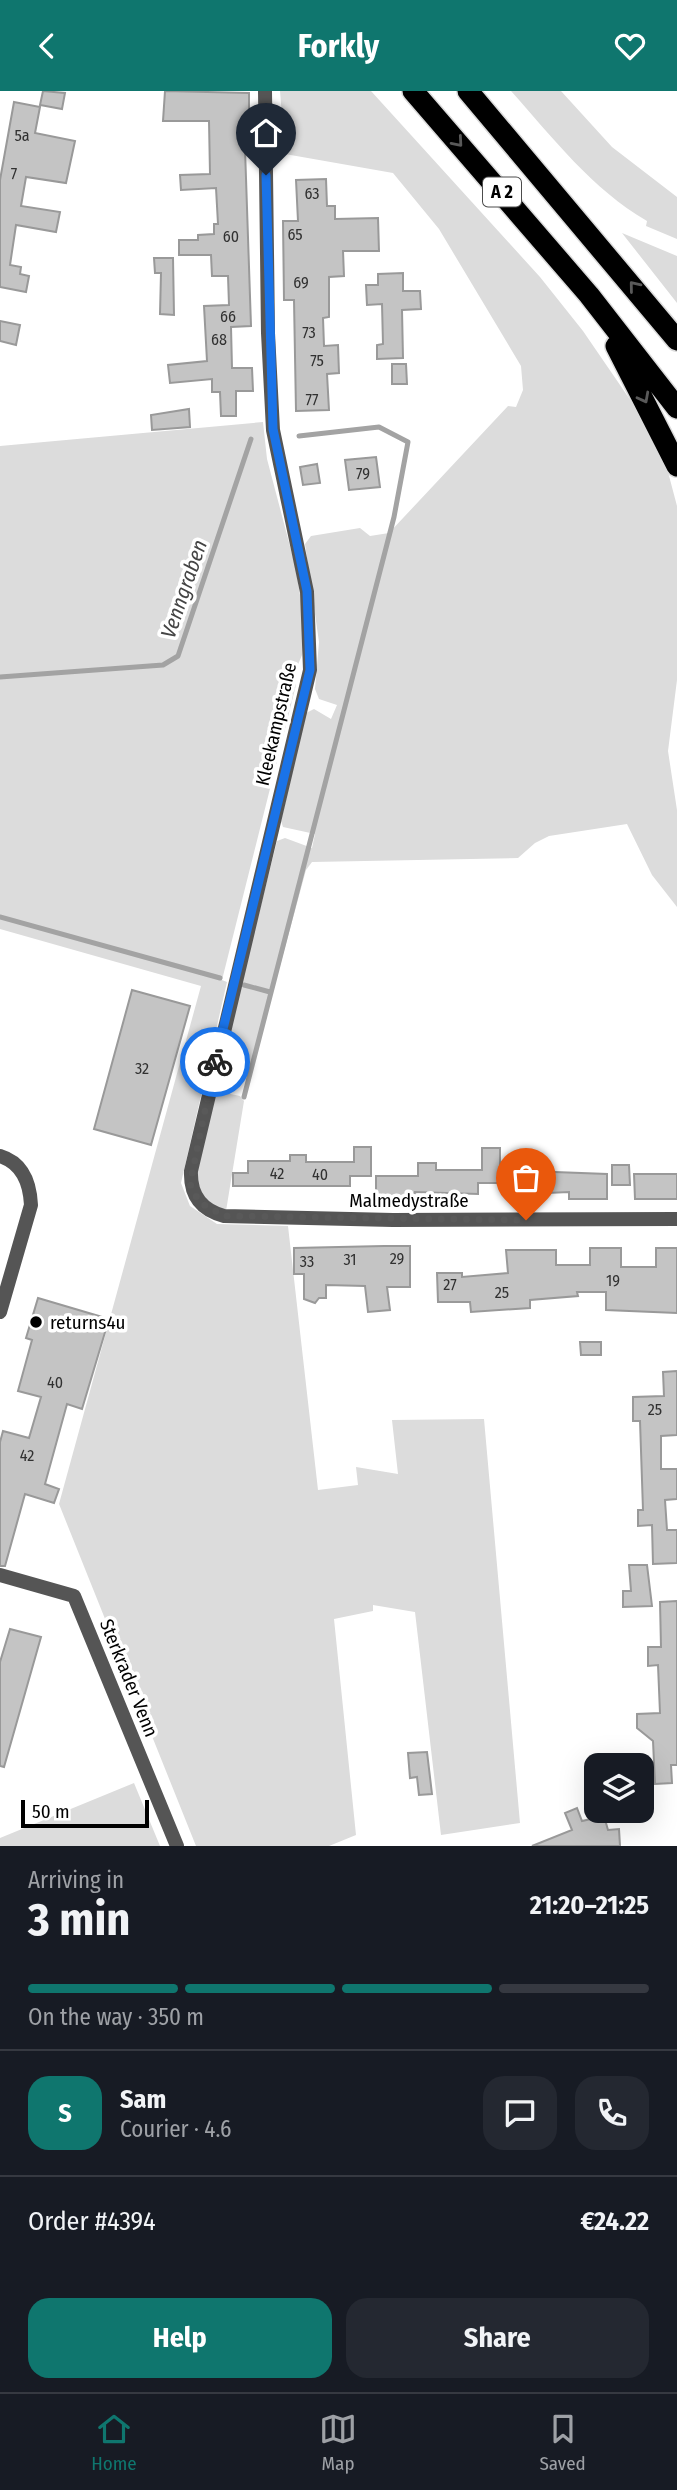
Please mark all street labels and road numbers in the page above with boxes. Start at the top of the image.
road number: A 2 [483,177,521,207]
street label: Kleekampstraße [251,660,301,788]
street label: Malmedystraße [349,1189,469,1212]
street label: Sterkrader Venn [95,1616,163,1740]

